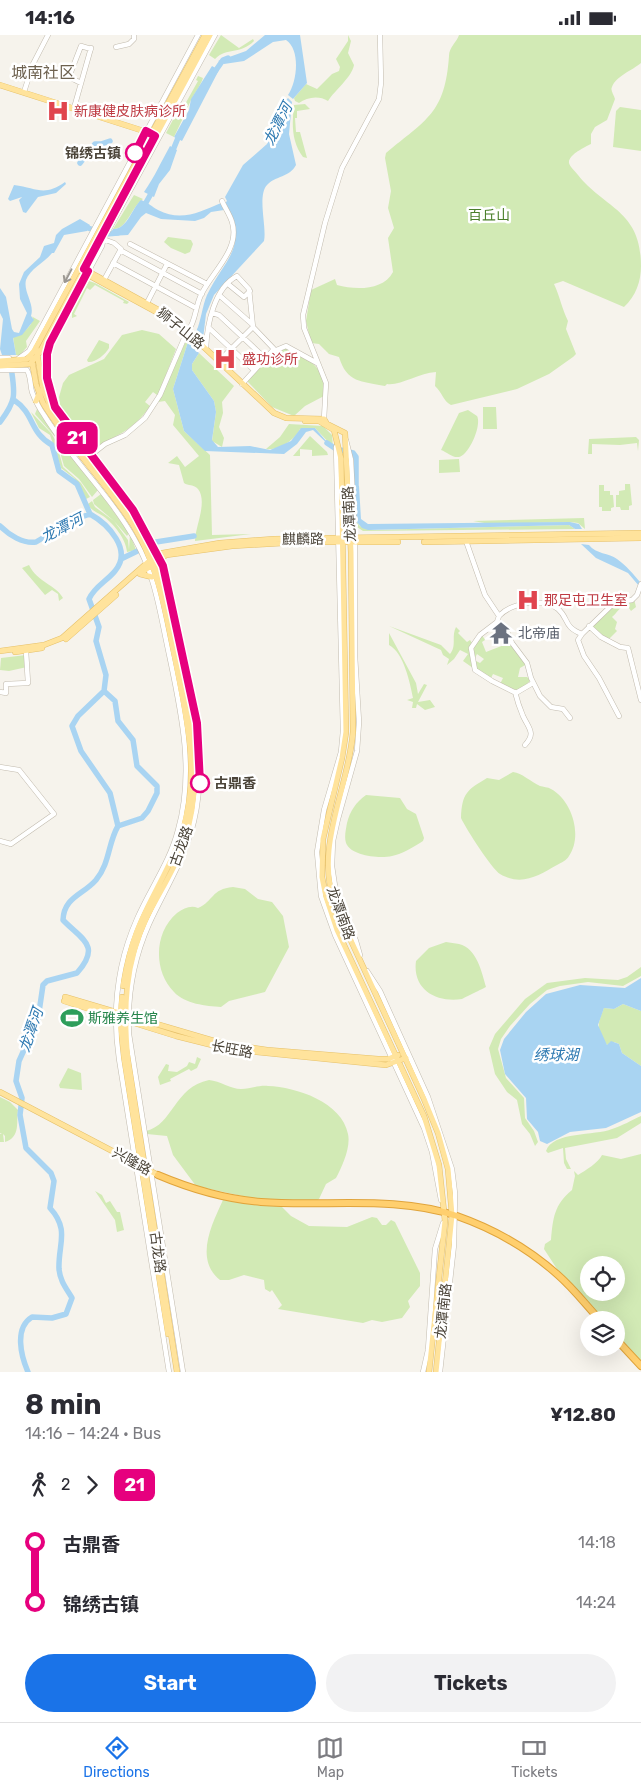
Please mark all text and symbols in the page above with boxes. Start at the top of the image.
text: 14:16 [25,6,75,29]
district label: 城南社区 [11,63,75,82]
water label: 龙潭河 [260,97,298,148]
hospital icon: 新康健皮肤病诊所 [45,98,71,124]
place label: 新康健皮肤病诊所 [74,103,186,120]
marker: 锦绣古镇 [125,143,145,163]
place label: 锦绣古镇 [65,145,121,162]
park label: 百丘山 [468,207,510,224]
one-way arrow [63,268,73,283]
street label: 狮子山路 [154,304,208,353]
hospital icon: 盛功诊所 [212,346,238,372]
place label: 盛功诊所 [242,351,298,368]
line badge: 21 [54,422,100,454]
text: 21 [67,427,87,449]
street label: 龙潭南路 [340,486,359,542]
water label: 龙潭河 [38,508,89,546]
street label: 麒麟路 [282,531,324,548]
hospital icon: 那足屯卫生室 [515,587,541,613]
place label: 那足屯卫生室 [544,592,628,609]
temple icon: 北帝庙 [488,620,514,646]
place label: 北帝庙 [518,625,560,642]
marker: 古鼎香 [190,773,210,793]
place label: 古鼎香 [214,775,256,792]
street label: 古龙路 [166,824,197,869]
street label: 龙潭南路 [323,884,358,942]
water label: 龙潭河 [15,1003,48,1054]
sports icon: 斯雅养生馆 [59,1005,85,1031]
place label: 斯雅养生馆 [88,1010,158,1027]
street label: 长旺路 [210,1037,254,1062]
water label: 绣球湖 [533,1046,580,1064]
street label: 兴隆路 [109,1144,154,1179]
street label: 古龙路 [146,1230,169,1274]
map controls [580,1256,625,1356]
button: locate [580,1256,625,1301]
street label: 龙潭南路 [432,1282,455,1340]
button: layers [580,1311,625,1356]
text: 8 min [25,1388,102,1421]
text: ¥12.80 [550,1403,616,1426]
text: 14:16 – 14:24 · Bus [25,1424,161,1443]
icon: walk [25,1471,53,1499]
icon: forward [78,1471,106,1499]
text: 21 [124,1474,145,1496]
text: 2 [61,1475,70,1494]
text: 古鼎香 [63,1533,120,1556]
text: 14:18 [578,1533,616,1552]
text: 锦绣古镇 [63,1593,139,1616]
text: 14:24 [576,1593,616,1612]
button: Start [25,1654,316,1712]
button: Tickets [326,1654,616,1712]
tab: Directions [83,1734,150,1781]
tab: Map [316,1734,344,1781]
tab: Tickets [511,1734,558,1781]

